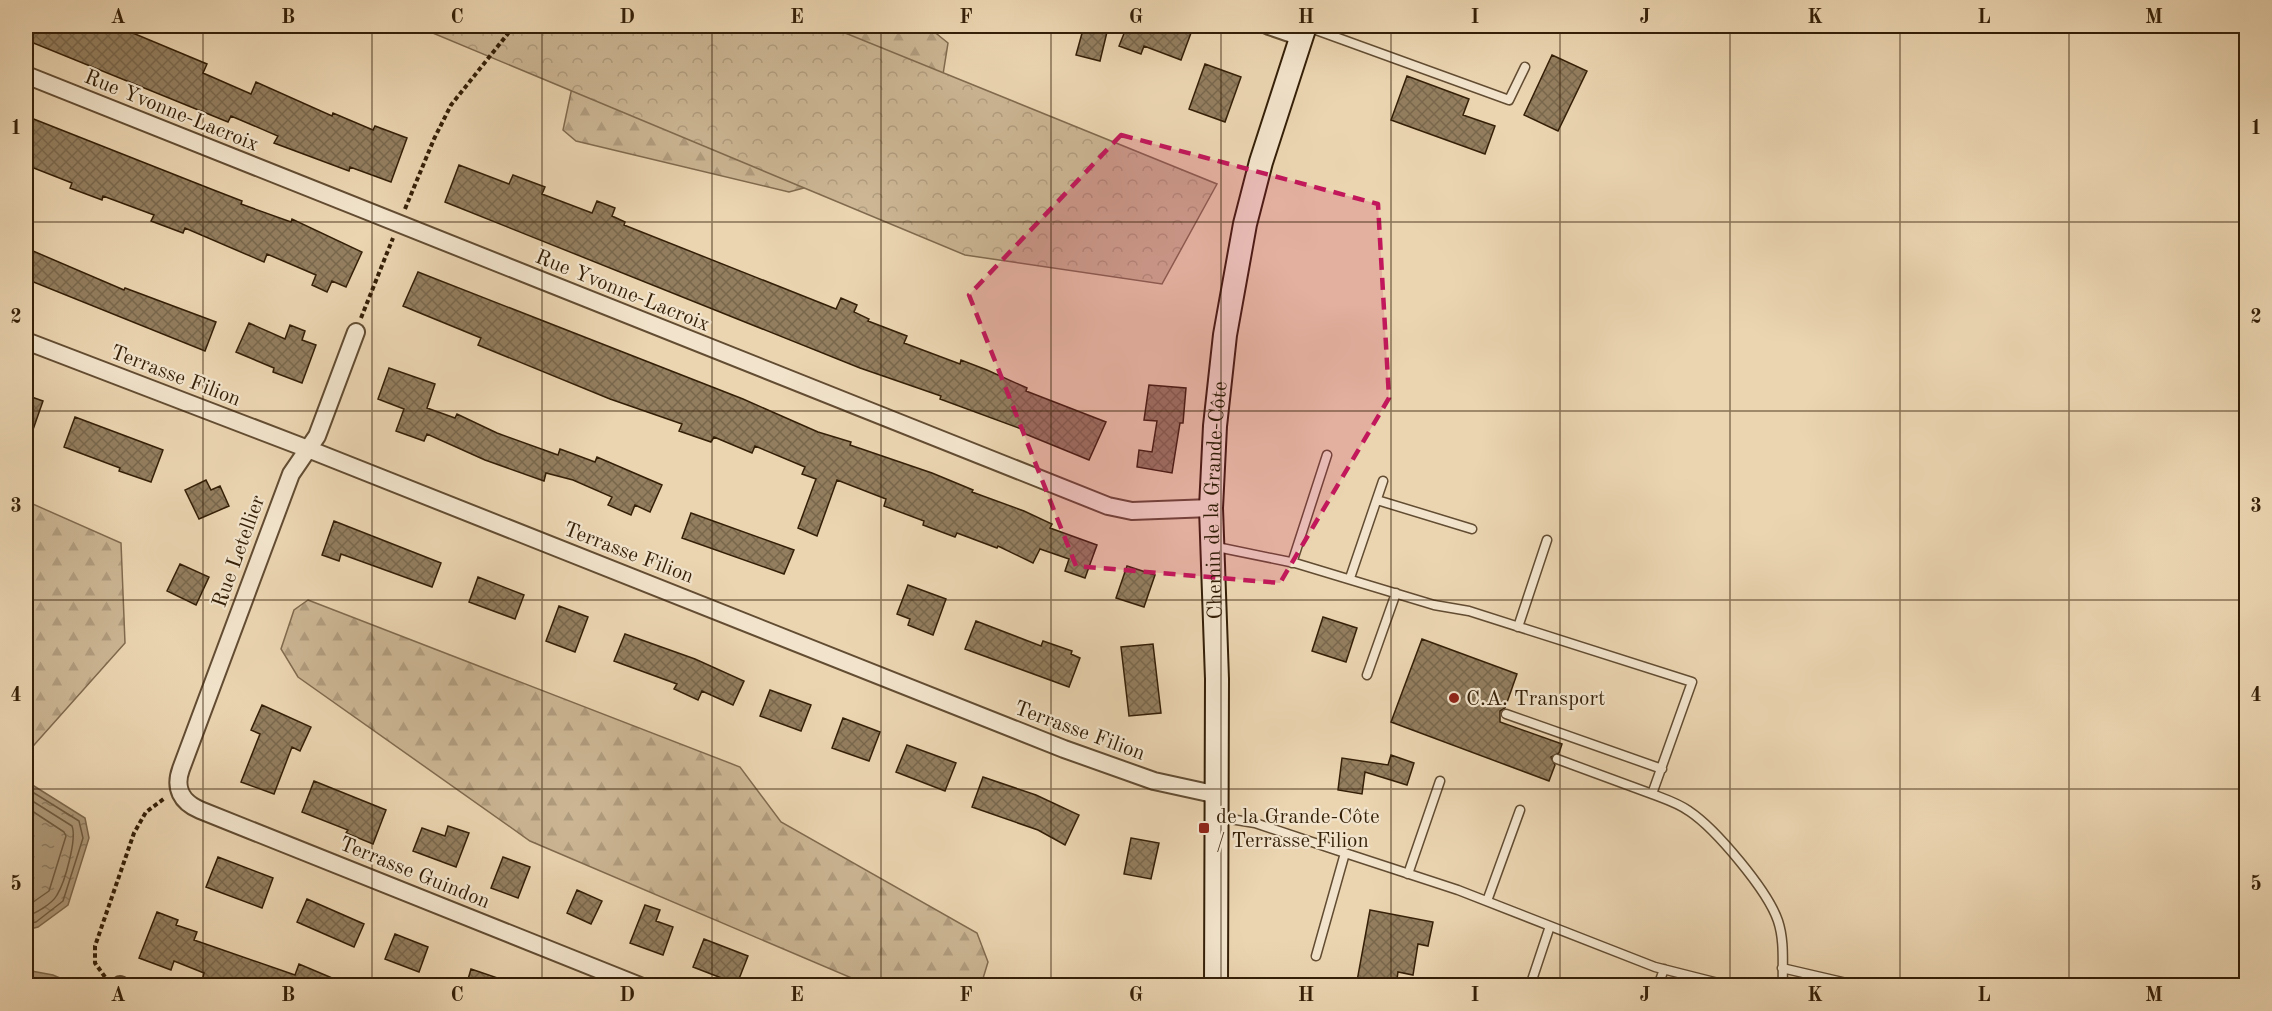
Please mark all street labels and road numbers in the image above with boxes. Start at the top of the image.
street label: Rue Yvonne-Lacroix [81,67,262,156]
street label: Rue Yvonne-Lacroix [532,247,713,336]
street label: Terrasse Filion [107,342,243,411]
street label: Chemin de la Grande-Côte [1202,380,1232,620]
street label: Rue Letellier [209,492,270,610]
street label: Terrasse Filion [560,519,696,588]
street label: Terrasse Filion [1011,698,1148,765]
street label: Terrasse Guindon [336,834,493,913]

